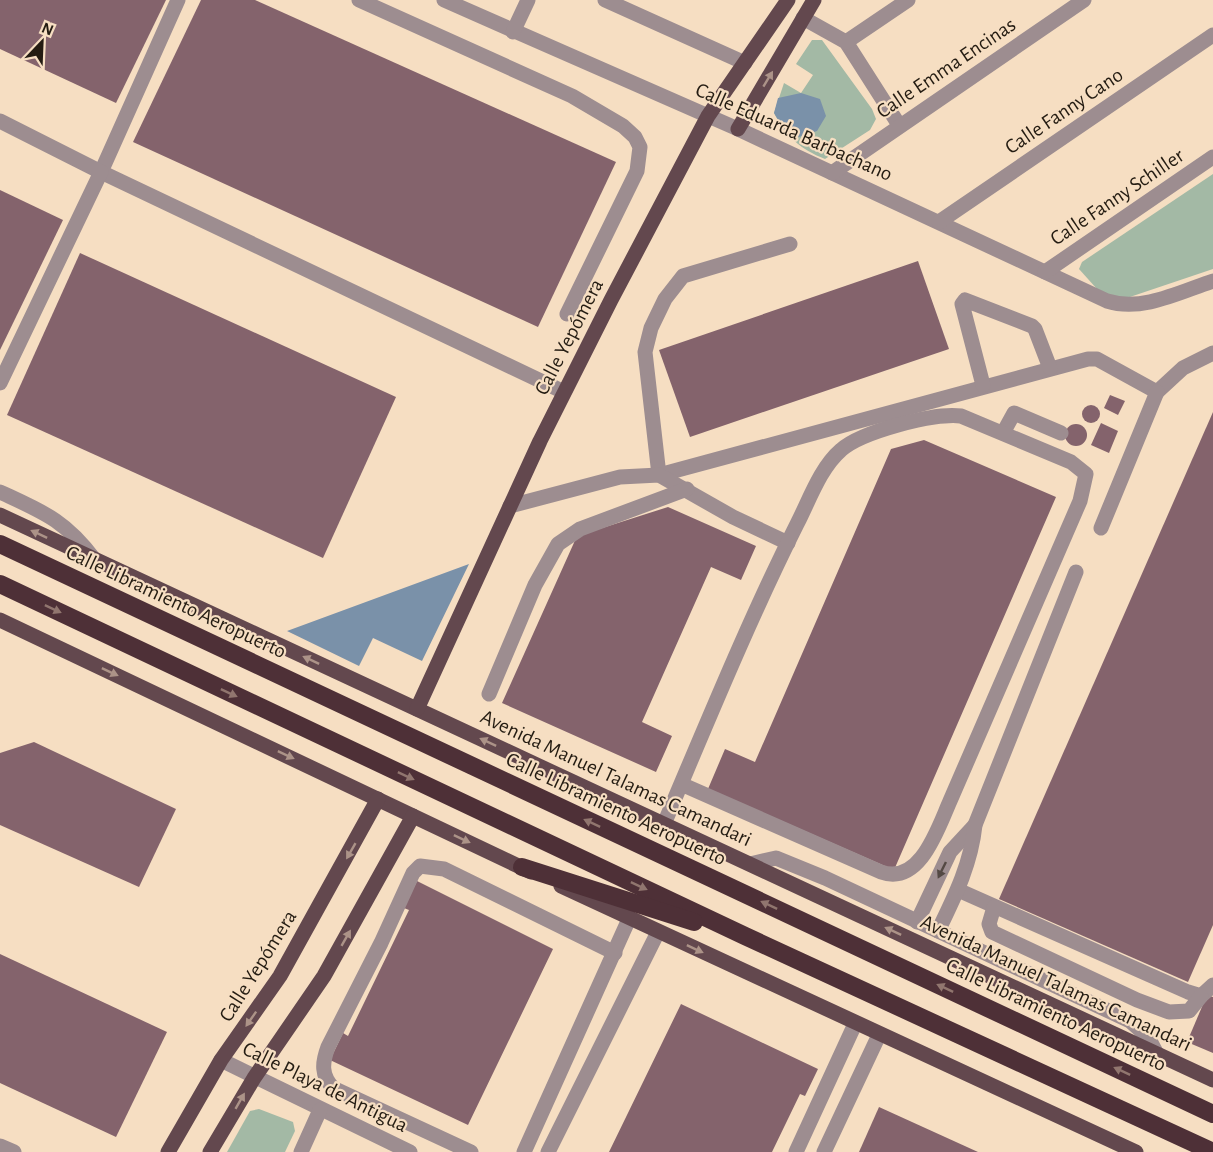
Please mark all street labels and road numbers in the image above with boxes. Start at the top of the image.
street label: Calle Emma Encinas [873,14,1019,122]
street label: Calle Fanny Cano [1001,64,1127,158]
street label: Calle Eduarda Barbachano [692,79,896,185]
street label: Calle Fanny Schiller [1046,145,1188,249]
street label: Calle Yepómera [531,275,607,398]
street label: Calle Libramiento Aeropuerto [63,542,289,662]
street label: Avenida Manuel Talamas Camandari [477,706,755,850]
street label: Calle Libramiento Aeropuerto [503,749,729,869]
street label: Calle Yepómera [215,906,301,1025]
street label: Avenida Manuel Talamas Camandari [917,911,1195,1055]
street label: Calle Libramiento Aeropuerto [943,955,1169,1075]
street label: Calle Playa de Antigua [239,1038,411,1136]

